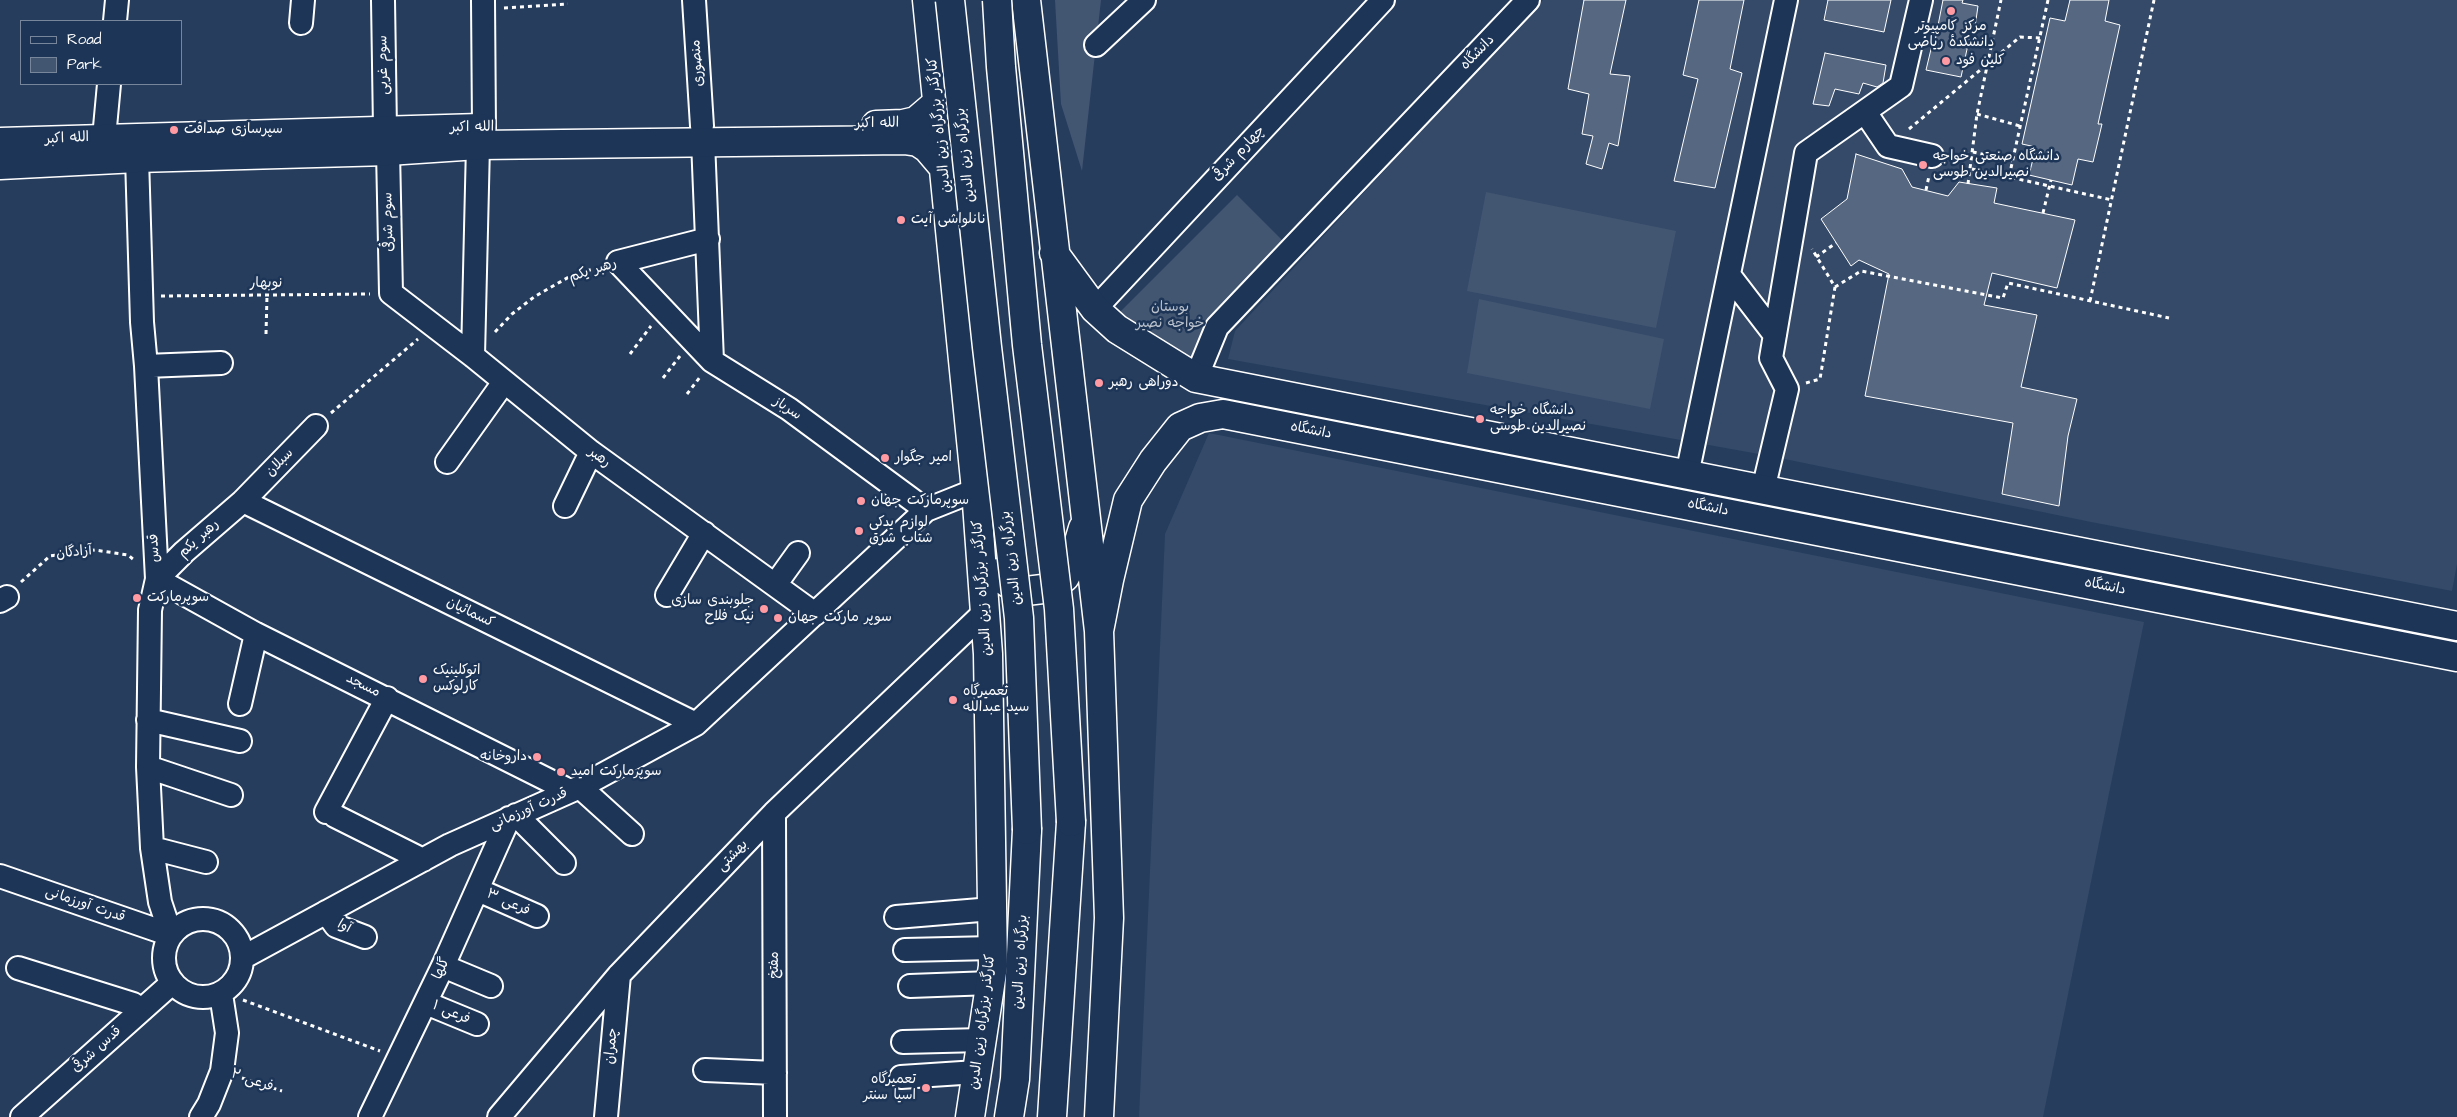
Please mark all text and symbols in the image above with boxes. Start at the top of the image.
marker: مرکز کامپیوتر دانشکدهٔ ریاضی [1945,5,1957,17]
place label: مرکز کامپیوتر دانشکدهٔ ریاضی [1908,19,1994,52]
legend [20,20,182,85]
text: Road [67,29,101,50]
street label: دانشگاه [1457,32,1499,74]
street label: سوم غربی [375,35,393,95]
street label: منصوری [688,39,708,87]
place label: کلین فود [1956,53,2005,69]
text: Park [67,54,102,75]
marker: کلین فود [1940,55,1952,67]
street label: کنارگذر بزرگراه زین الدین [925,56,955,194]
street label: بزرگراه زین الدین [953,107,979,203]
street label: الله اکبر [855,115,899,133]
street label: الله اکبر [450,119,494,137]
place label: سپرسازی صداقت [184,122,283,138]
street label: چهارم شرقی [1209,123,1269,185]
marker: سپرسازی صداقت [168,124,180,136]
street label: الله اکبر [44,129,90,149]
place label: دانشگاه صنعتی خواجه نصیرالدین طوسی [1933,149,2060,182]
marker: دانشگاه صنعتی خواجه نصیرالدین طوسی [1917,159,1929,171]
street label: سوم شرقی [380,192,398,252]
place label: نانلواشی آیت [911,212,986,228]
marker: نانلواشی آیت [895,214,907,226]
street label: رهبر یکم [567,255,619,287]
street label: نوبهار [250,275,282,293]
park label: بوستان خواجه نصیر [1136,300,1204,332]
place label: دوراهی رهبر [1109,375,1179,391]
marker: دوراهی رهبر [1093,377,1105,389]
street label: سرباز [770,394,804,424]
place label: دانشگاه خواجه نصیرالدین طوسی [1490,403,1586,436]
marker: دانشگاه خواجه نصیرالدین طوسی [1474,413,1486,425]
street label: دانشگاه [1289,419,1333,443]
street label: رهبر [584,444,614,472]
street label: سبلان [263,445,297,481]
place label: امیر جگوار [895,450,952,466]
marker: امیر جگوار [879,452,891,464]
place label: سوپرمارکت جهان [871,493,969,509]
marker: سوپرمارکت جهان [855,495,867,507]
street label: دانشگاه [1686,496,1730,520]
street label: بزرگراه زین الدین [998,510,1026,606]
place label: لوازم یدکی شتاب شرق [869,515,933,548]
street label: رهبر یکم [175,516,223,562]
street label: کنارگذر بزرگراه زین الدین [970,519,996,657]
marker: لوازم یدکی شتاب شرق [853,525,865,537]
street label: قدس [146,533,164,563]
street label: آزادگان [55,543,93,563]
street label: دانشگاه [2083,575,2127,599]
place label: سوپرمارکت [147,590,209,606]
marker: سوپرمارکت [131,592,143,604]
place label: جلوبندی سازی نیک فلاح [671,593,754,626]
street label: کسمائیان [443,594,497,632]
marker: جلوبندی سازی نیک فلاح [758,603,770,615]
place label: سوپر مارکت جهان [788,610,892,626]
marker: سوپر مارکت جهان [772,612,784,624]
place label: اتوکلینیک کارلوکس [433,663,480,696]
street label: مسجد [343,671,383,701]
marker: اتوکلینیک کارلوکس [417,673,429,685]
place label: تعمیرگاه سید عبدالله [963,684,1029,716]
marker: تعمیرگاه سید عبدالله [947,694,959,706]
place label: داروخانه [480,749,527,765]
marker: داروخانه [531,751,543,763]
place label: سوپرمارکت امید [571,764,662,780]
marker: سوپرمارکت امید [555,766,567,778]
street label: قدرت آورزمانی [487,785,571,835]
street label: بهشتی [714,837,752,875]
street label: قدرت آورزمانی [43,883,127,927]
street label: فرعی ۳ [484,886,532,920]
street label: بزرگراه زین الدین [1010,914,1032,1010]
street label: آوا [334,916,354,938]
street label: مفتخ [767,951,783,979]
street label: کنارگذر بزرگراه زین الدین [966,953,1000,1091]
street label: گلها [430,955,454,983]
street label: فرعی ۱ [429,998,473,1028]
street label: قدس شرقی [68,1023,126,1077]
street label: چمران [602,1027,622,1065]
street label: فرعی ۲ [228,1066,276,1096]
place label: تعمیرگاه اسیا سنتر [863,1072,916,1104]
marker: تعمیرگاه اسیا سنتر [920,1082,932,1094]

